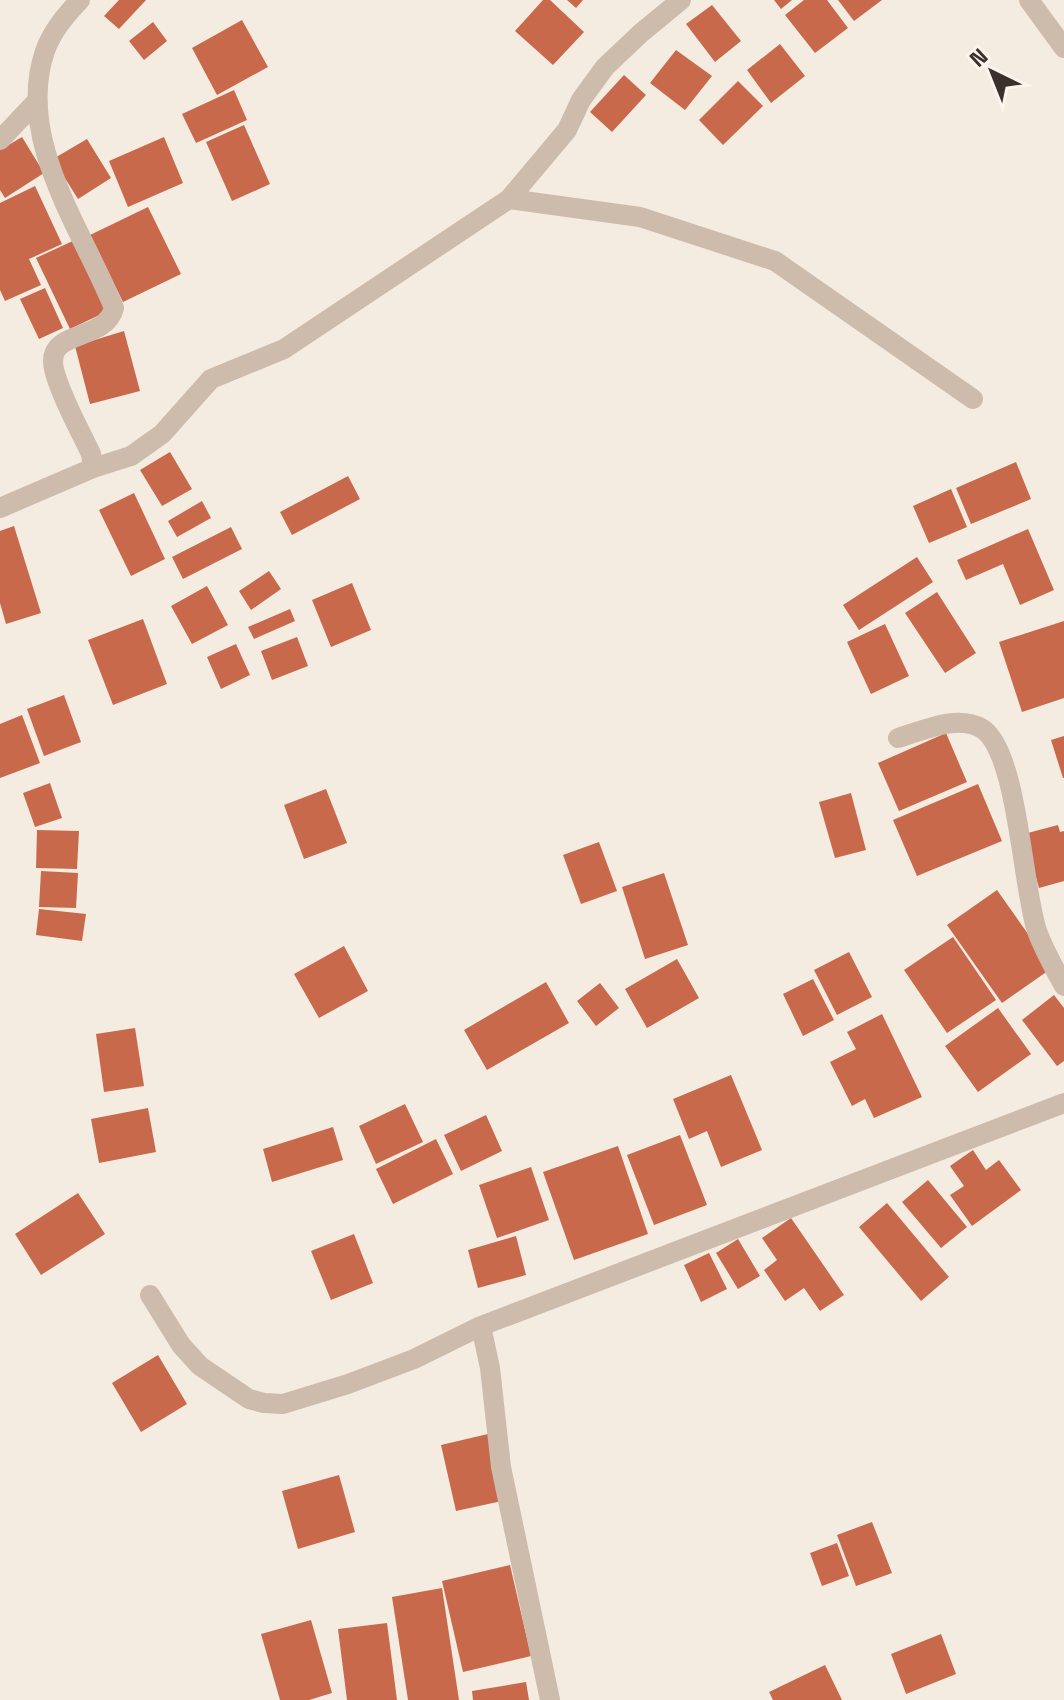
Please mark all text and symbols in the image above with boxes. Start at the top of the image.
north arrow [952,32,1032,112]
text: N [963,42,993,73]

